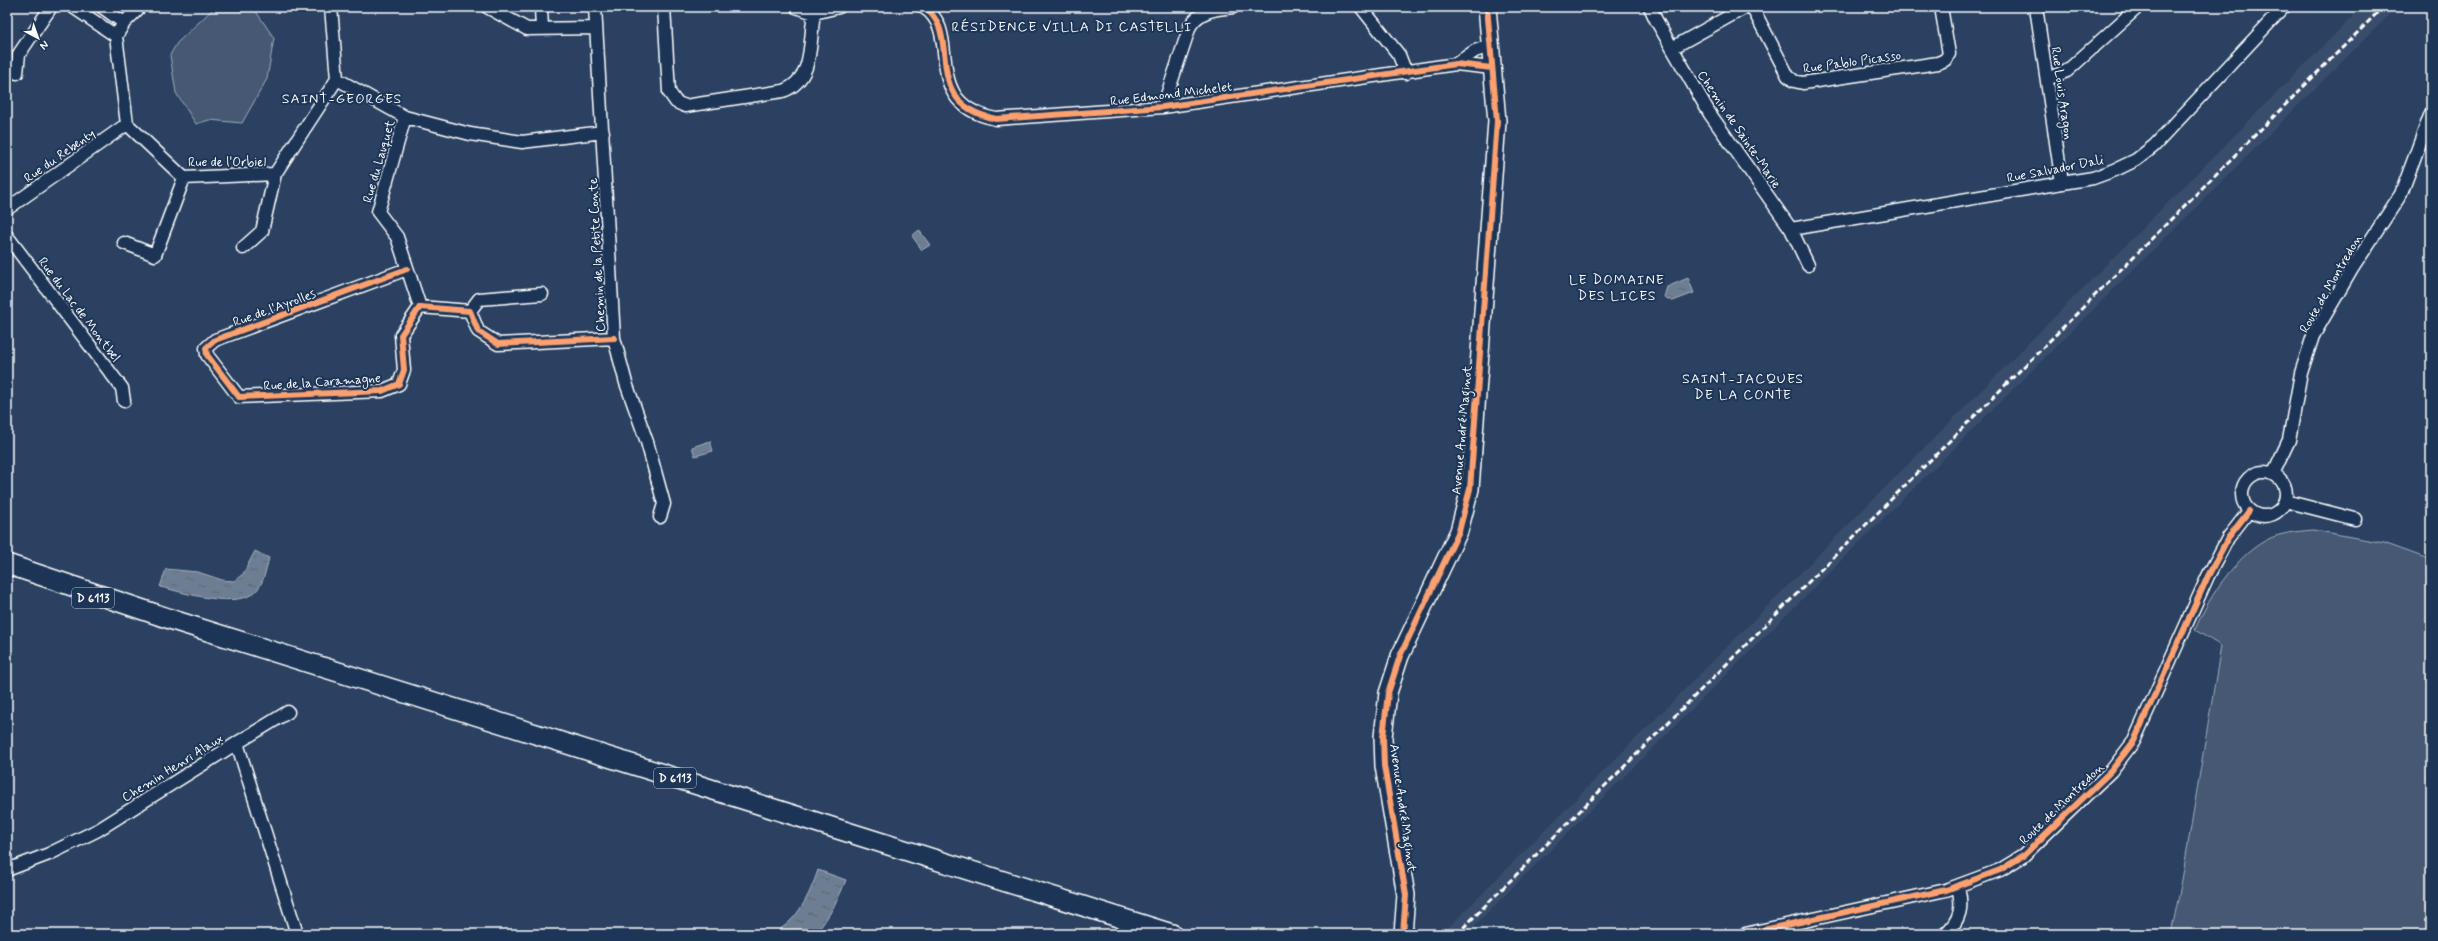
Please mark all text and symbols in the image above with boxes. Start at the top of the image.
north arrow [18,18,58,58]
district label: RÉSIDENCE VILLA DI CASTELLI [951,18,1193,36]
text: N [37,37,51,52]
street label: Rue Louis Aragon [2046,46,2076,141]
street label: Rue Pablo Picasso [1802,47,1903,78]
street label: Chemin de Sainte-Marie [1693,68,1785,192]
street label: Rue Edmond Michelet [1109,79,1233,110]
district label: SAINT-GEORGES [282,90,402,108]
street label: Rue du Lauquet [359,118,399,205]
street label: Rue du Rebenty [21,125,99,187]
street label: Rue Salvador Dali [2006,152,2105,187]
street label: Rue de l'Orbiel [188,154,266,171]
street label: Chemin de la Petite Conte [585,177,610,332]
street label: Route de Montredon [2296,231,2367,336]
street label: Rue du Lac de Montbel [34,254,124,366]
district label: LE DOMAINE DES LICES [1569,271,1665,305]
street label: Rue de l'Ayrolles [231,286,318,331]
street label: Avenue André Maginot [1448,364,1479,496]
street label: Rue de la Caramagne [263,370,382,396]
district label: SAINT-JACQUES DE LA CONTE [1682,370,1804,404]
road number: D 6113 [72,588,114,608]
street label: Chemin Henri Alaux [119,730,227,806]
street label: Avenue André Maginot [1383,743,1420,874]
street label: Route de Montredon [2016,759,2108,849]
road number: D 6113 [654,768,696,788]

